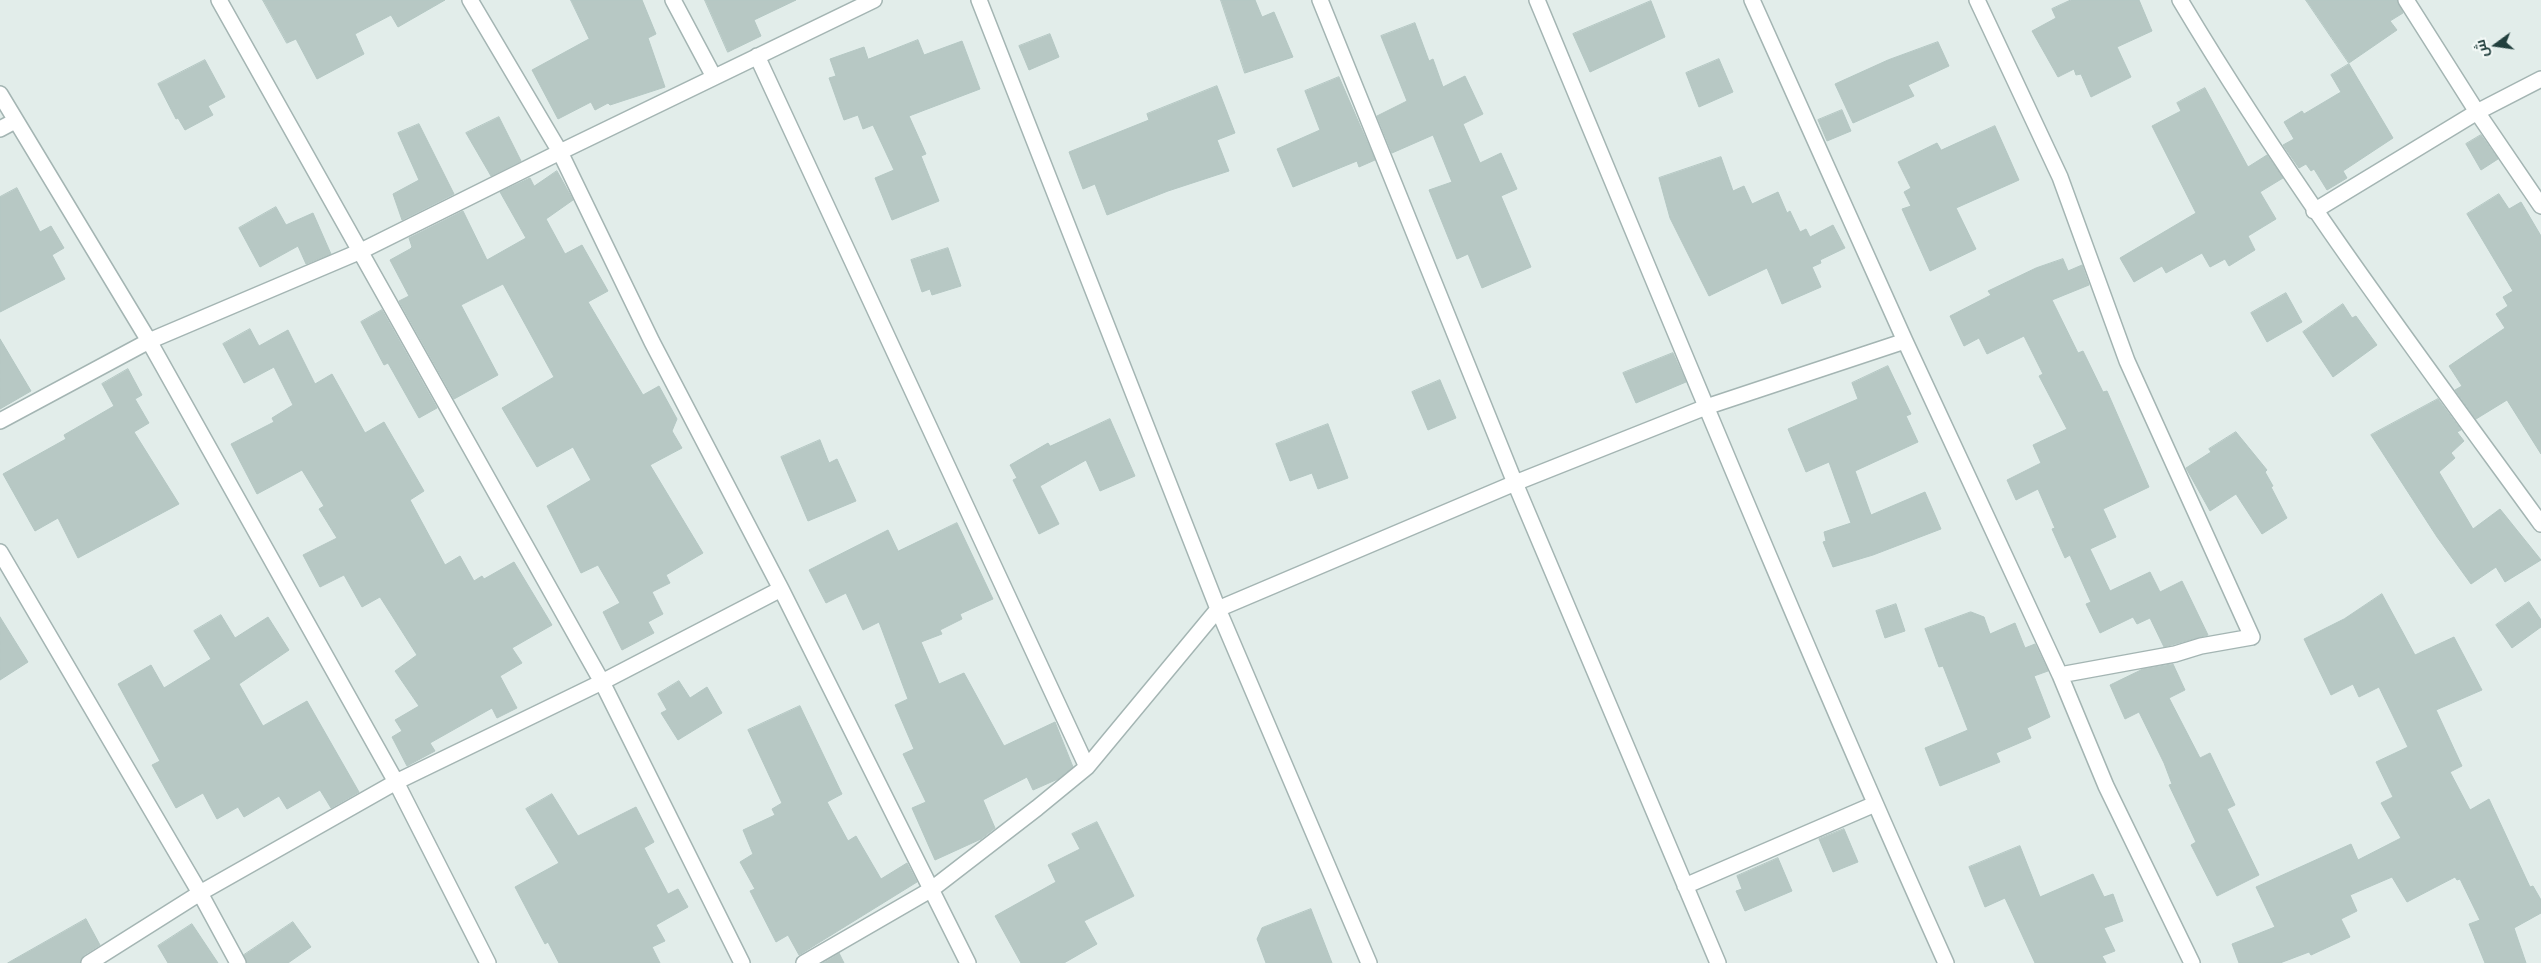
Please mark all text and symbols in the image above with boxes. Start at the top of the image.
north arrow [2471,20,2521,70]
text: ش [2472,38,2491,59]

